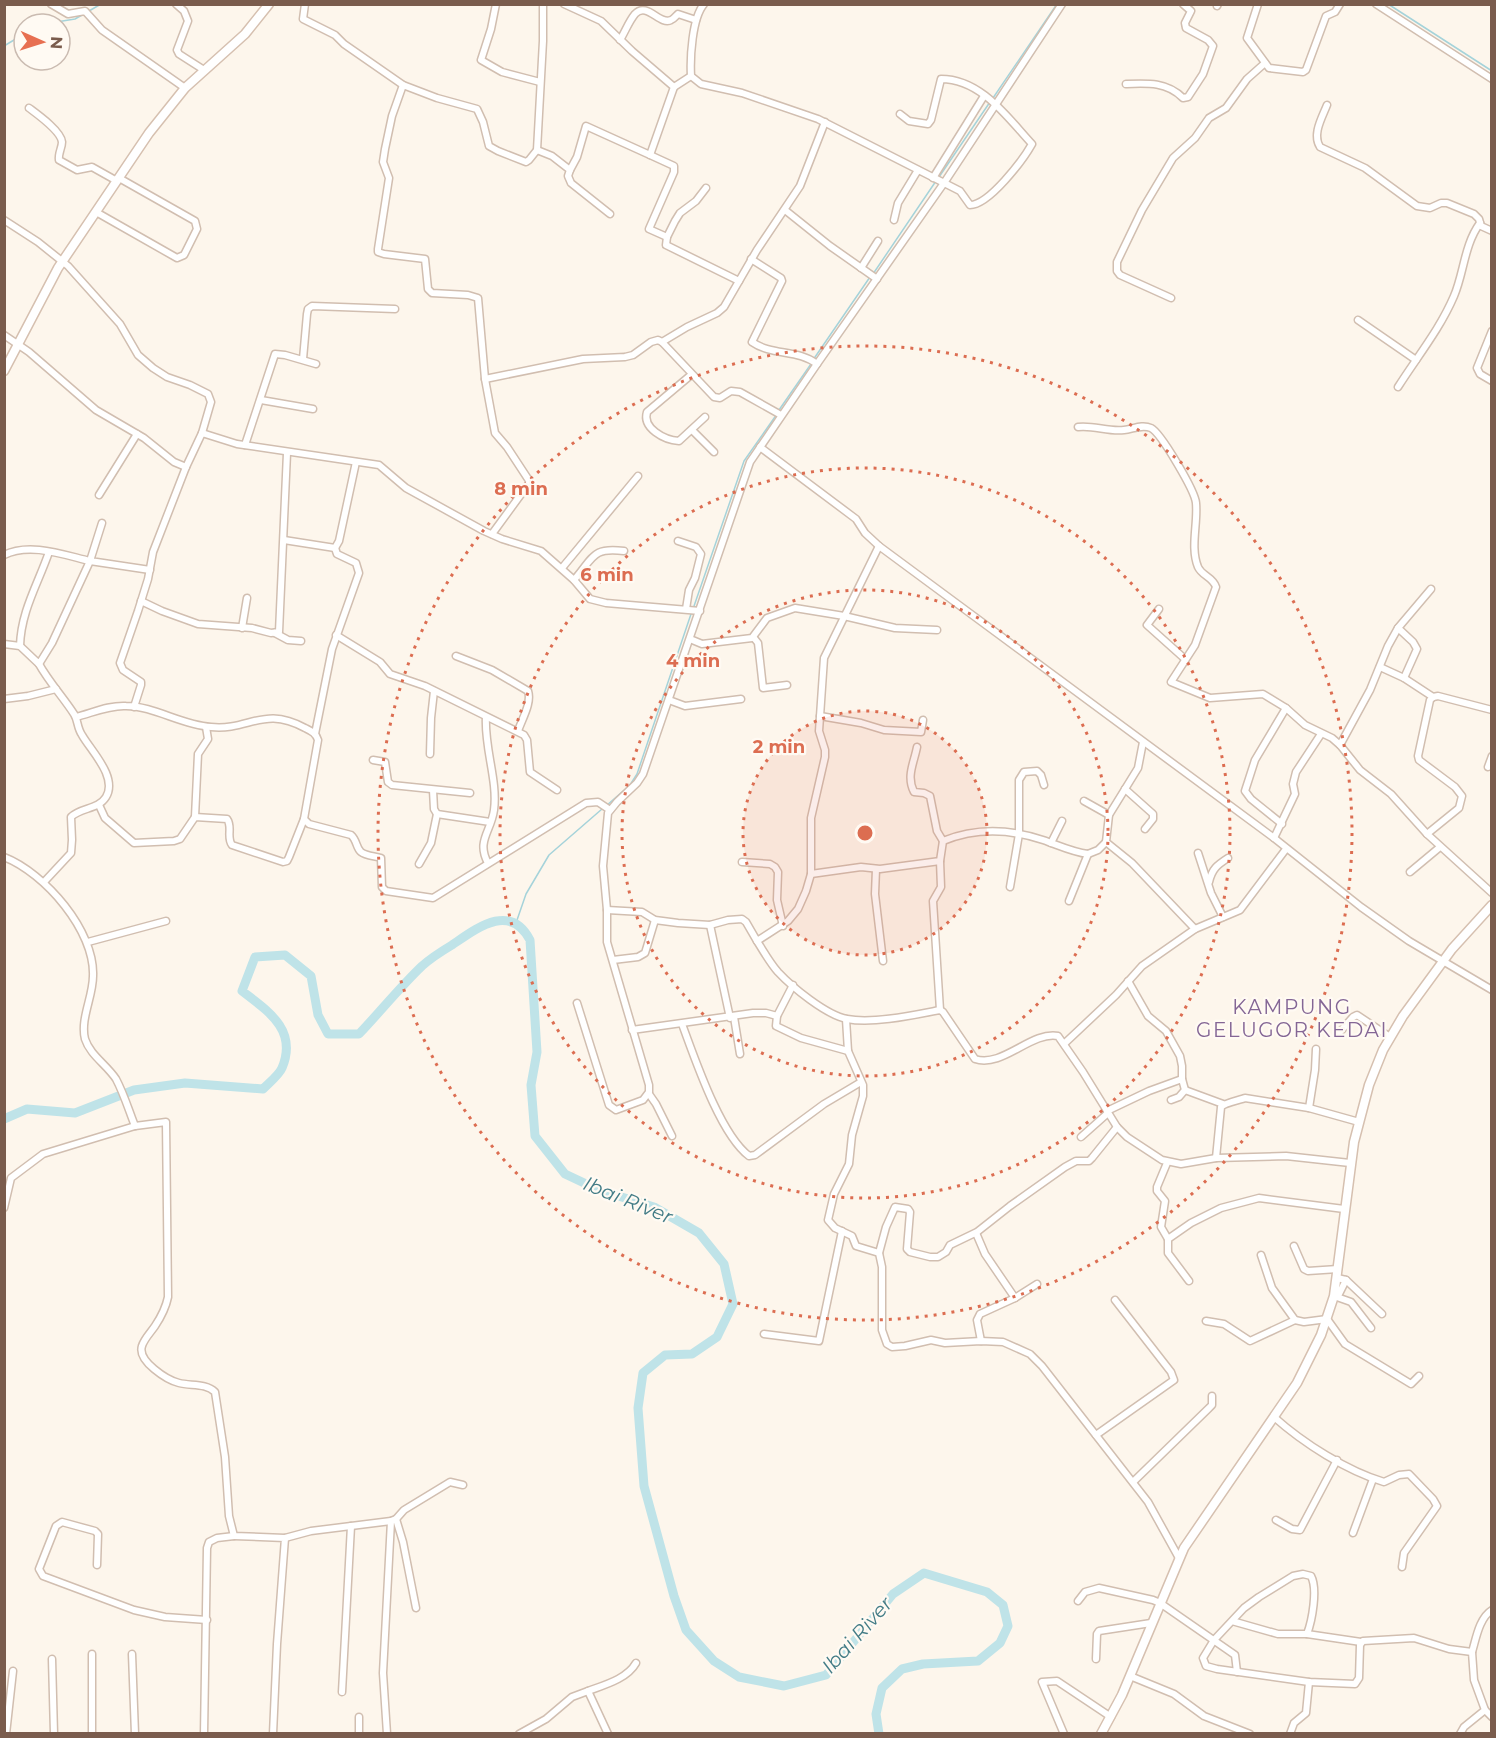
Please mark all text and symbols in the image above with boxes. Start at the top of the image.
north arrow [12,12,72,72]
text: N [47,36,66,50]
text: 8 min [494,478,548,500]
text: 6 min [580,564,634,586]
text: 4 min [666,650,720,672]
text: 2 min [753,736,805,758]
centre of rings [855,823,875,843]
district label: KAMPUNG GELUGOR KEDAI [1196,995,1388,1042]
water label: Ibai River [580,1171,677,1229]
water label: Ibai River [817,1591,898,1678]

